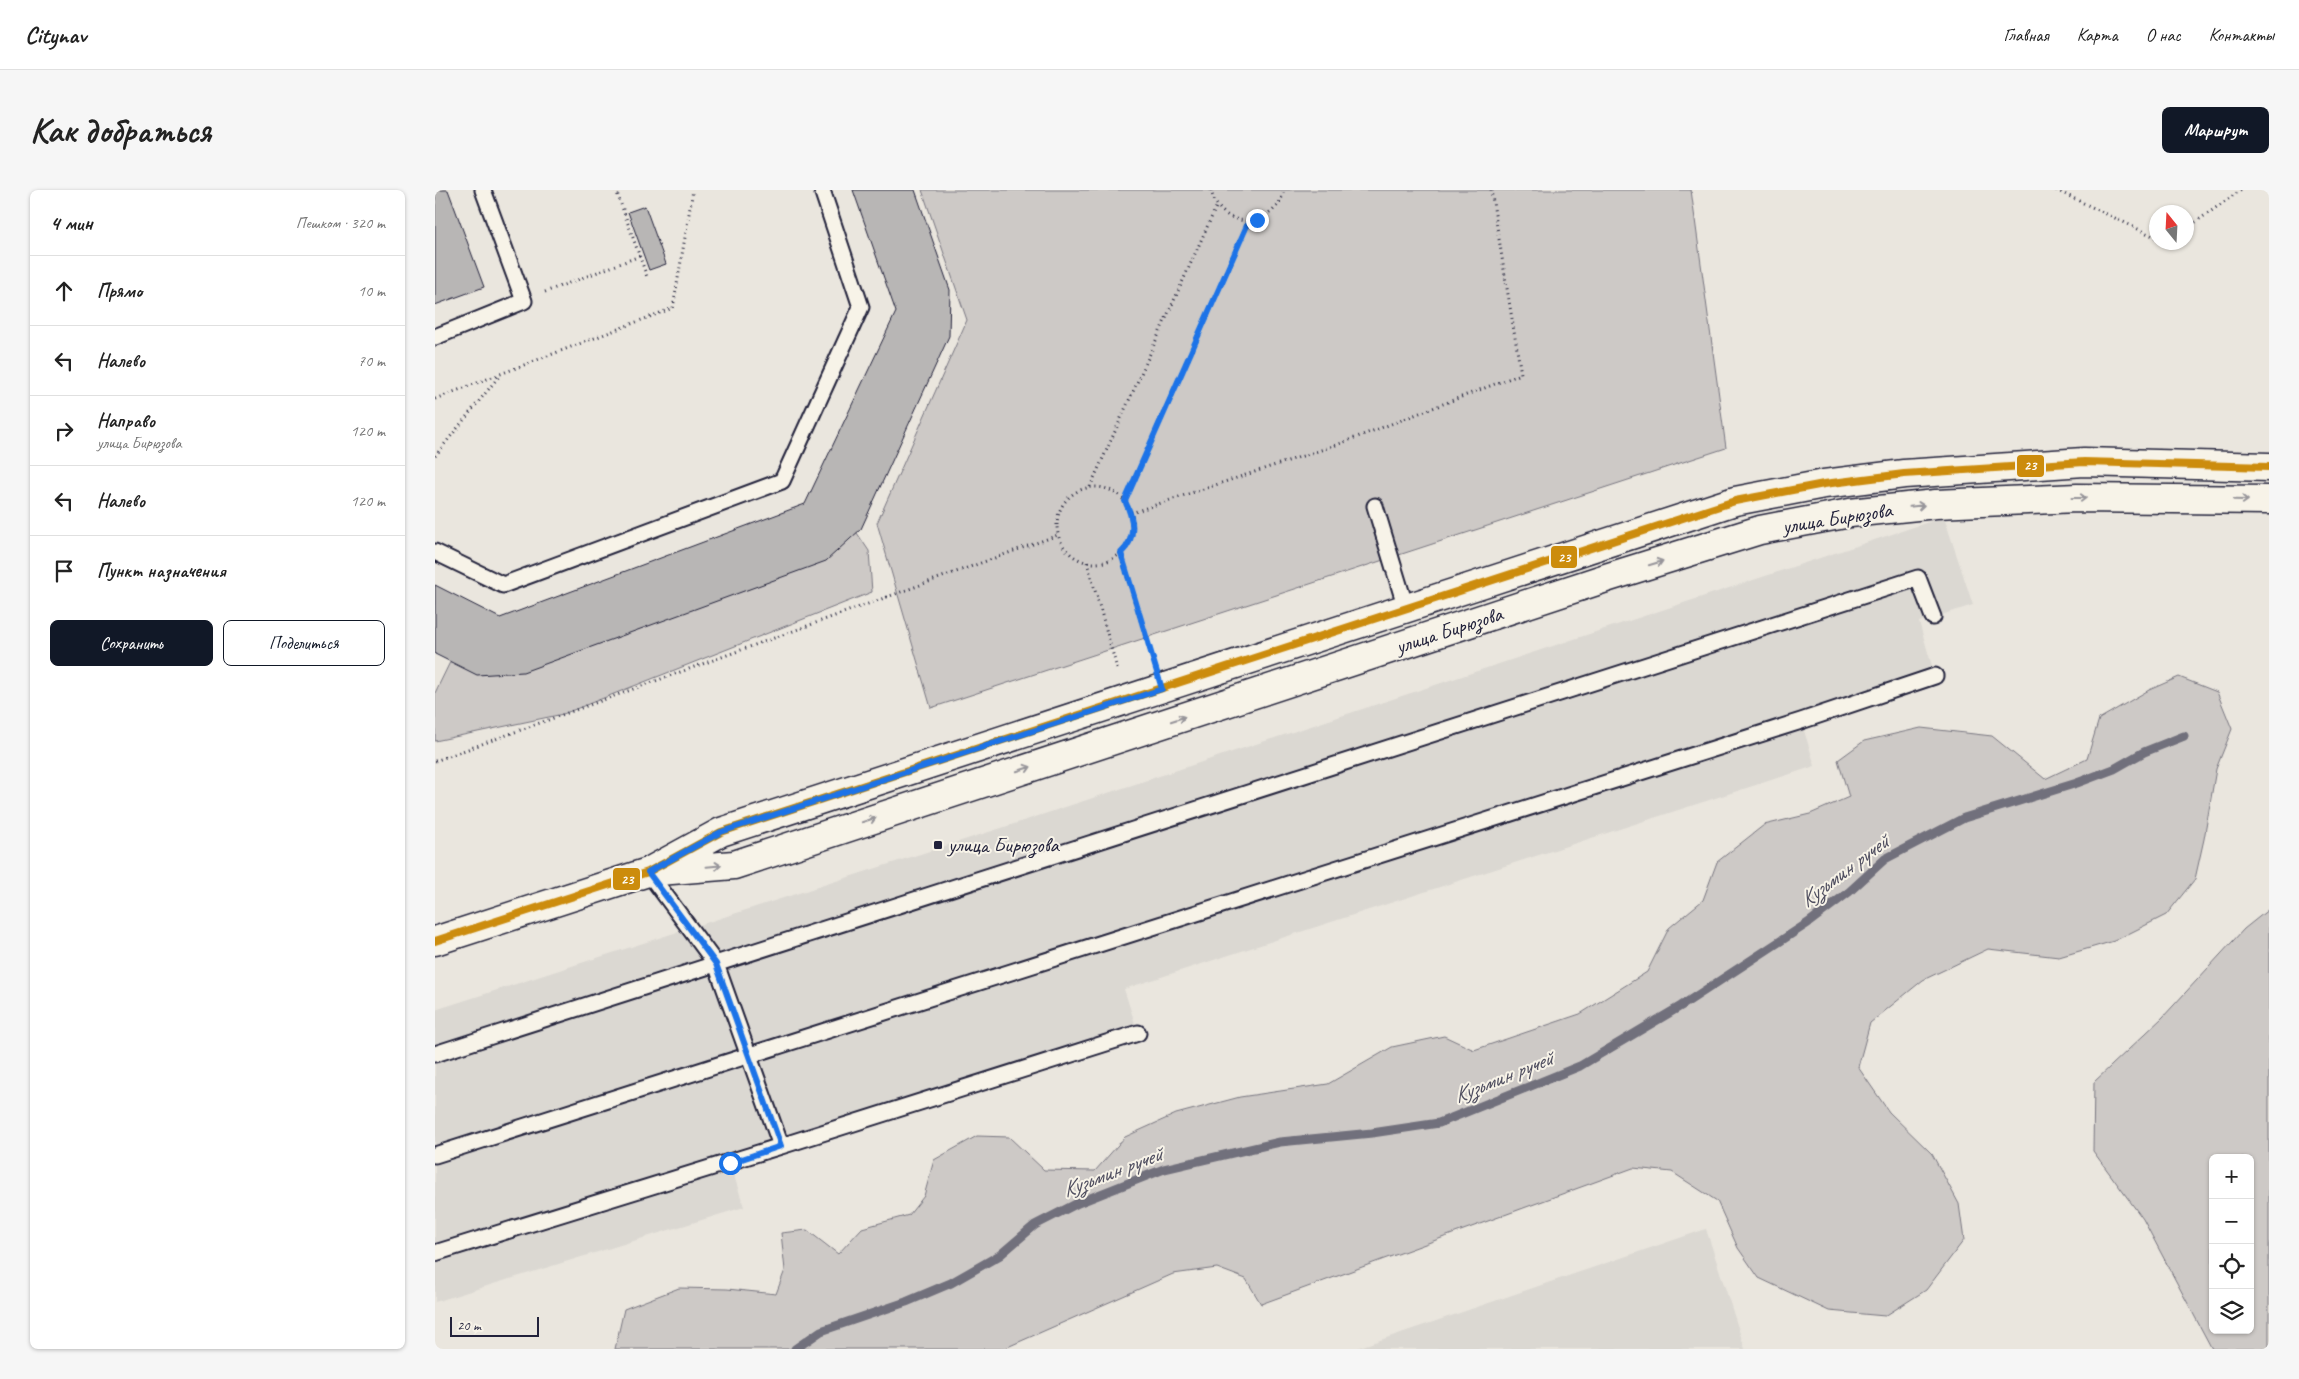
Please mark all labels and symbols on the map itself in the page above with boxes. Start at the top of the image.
north arrow [2149,205,2194,250]
route end [1246,209,1269,232]
line badge: 23 [2016,454,2045,478]
text: 23 [2024,457,2038,474]
one-way arrow [2070,493,2086,503]
one-way arrow [2232,495,2249,505]
street label: улица Бирюзова [1778,496,1896,541]
one-way arrow [1908,501,1924,511]
line badge: 23 [1550,545,1578,569]
text: 23 [1558,549,1572,566]
one-way arrow [1648,557,1664,567]
street label: улица Бирюзова [1390,600,1508,661]
one-way arrow [1170,713,1186,723]
one-way arrow [1015,764,1031,774]
one-way arrow [861,815,877,824]
water label: Кузьмин ручей [1794,825,1898,914]
place label: улица Бирюзова [946,832,1061,859]
marker: улица Бирюзова [932,839,944,851]
one-way arrow [706,862,722,871]
line badge: 23 [612,867,641,891]
text: 23 [621,871,635,888]
water label: Кузьмин ручей [1449,1043,1561,1110]
water label: Кузьмин ручей [1058,1138,1170,1204]
route start [719,1152,742,1175]
scale bar [450,1314,539,1337]

